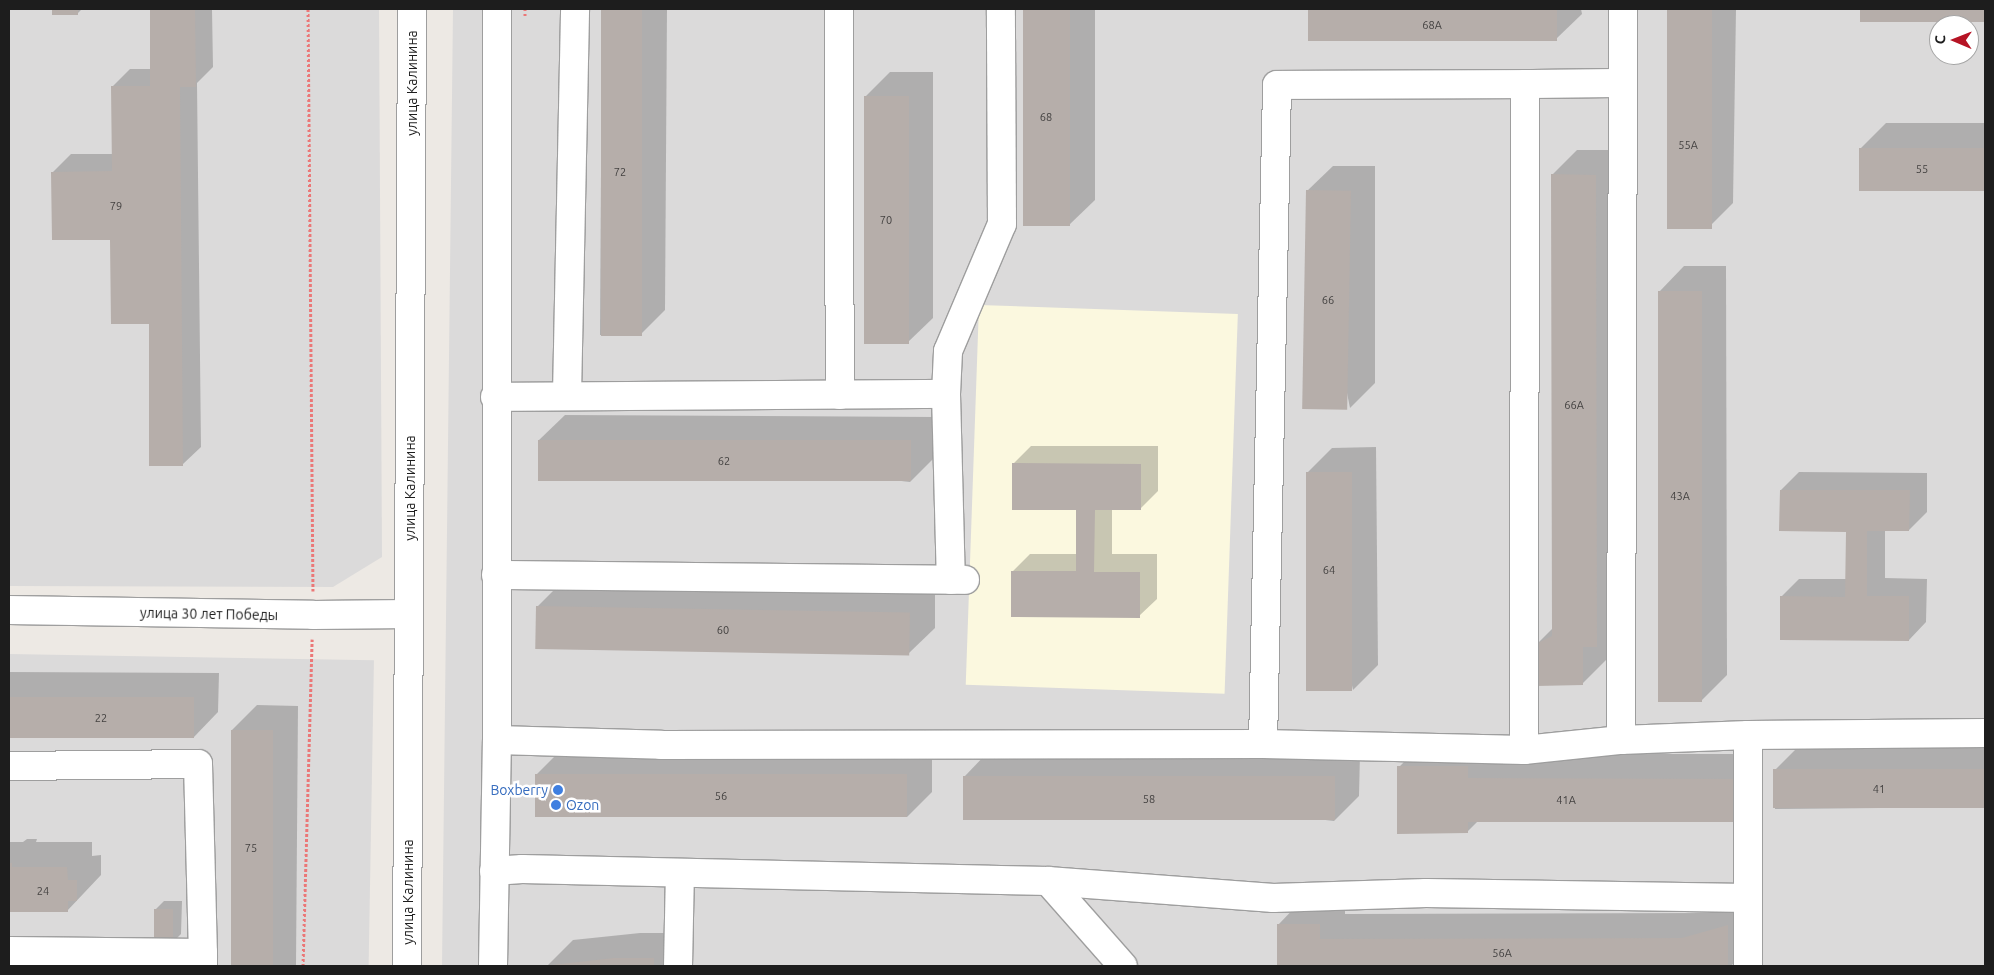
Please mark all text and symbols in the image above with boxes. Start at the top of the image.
north arrow [1929,15,1979,65]
house number: 68А [1422,18,1442,32]
street label: улица Калинина [404,30,420,136]
text: С [1932,35,1948,44]
house number: 68 [1040,110,1052,124]
house number: 55А [1678,138,1698,152]
house number: 55 [1916,162,1928,176]
house number: 72 [614,165,626,179]
house number: 79 [110,199,122,213]
house number: 70 [880,213,892,227]
house number: 66 [1322,293,1334,307]
house number: 66А [1564,398,1584,412]
street label: улица Калинина [402,435,418,541]
house number: 62 [718,454,730,468]
house number: 43А [1670,489,1690,503]
house number: 64 [1323,563,1335,577]
street label: улица 30 лет Победы [140,604,278,624]
house number: 60 [717,623,729,637]
house number: 22 [95,711,107,725]
place label: Boxberry [490,782,548,798]
house number: 41 [1873,782,1885,796]
marker: Boxberry [552,784,564,796]
house number: 56 [715,789,727,803]
house number: 58 [1143,792,1155,806]
house number: 41А [1556,793,1576,807]
place label: Ozon [566,797,599,813]
marker: Ozon [550,799,562,811]
street label: улица Калинина [400,839,416,945]
house number: 75 [245,841,257,855]
house number: 24 [37,884,49,898]
house number: 56А [1492,946,1512,960]

